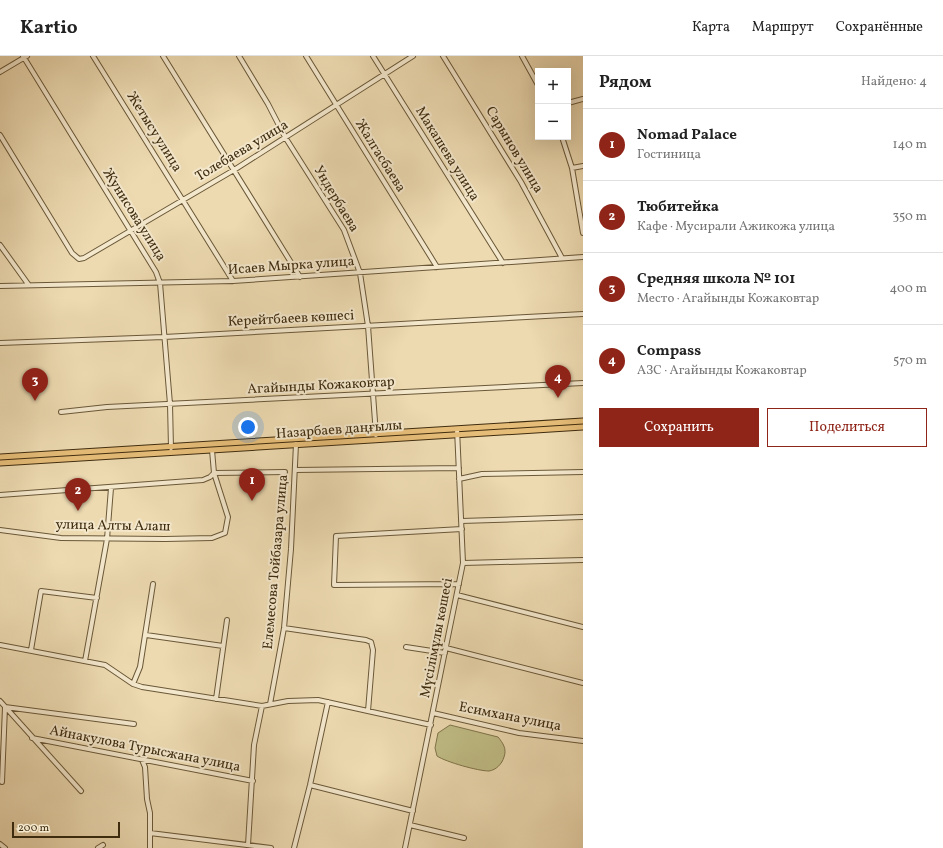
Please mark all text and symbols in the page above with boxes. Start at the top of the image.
text: Kartio [20,15,78,41]
text: Карта [692,18,730,37]
text: Маршрут [752,18,814,37]
text: Сохранённые [836,18,923,37]
map controls [535,68,571,140]
button: + [535,68,571,104]
text: Рядом [599,71,652,94]
text: Найдено: 4 [861,73,927,91]
street label: Жетысу улица [122,88,186,176]
street label: Макашева улица [410,103,484,205]
street label: Сарынов улица [481,103,547,197]
button: − [535,104,571,140]
street label: Толебаева улица [192,116,292,186]
street label: Жалгасбаева [350,116,410,196]
text: Nomad Palace [637,125,737,146]
text: 1 [609,136,615,154]
text: 140 m [893,136,927,154]
text: Гостиница [637,146,701,164]
street label: Ундербаева [309,162,363,236]
street label: Жунисова улица [98,165,170,265]
text: Тюбитейка [637,197,719,218]
text: 2 [609,208,615,226]
text: 350 m [892,208,927,226]
text: Кафе · Мусирали Ажикожа улица [637,218,835,236]
street label: Исаев Мырка улица [227,252,355,280]
text: Средняя школа № 101 [637,269,795,290]
text: 3 [609,280,615,298]
text: 400 m [890,280,927,298]
text: Место · Агайынды Кожаковтар [637,290,819,308]
street label: Керейтбаеев көшесі [227,306,355,332]
text: Compass [637,341,701,362]
text: 4 [608,352,616,370]
text: 570 m [893,352,927,370]
text: АЗС · Агайынды Кожаковтар [637,362,807,380]
pin: 4 [545,365,571,398]
pin: 3 [22,368,48,401]
street label: Агайынды Кожаковтар [247,373,395,399]
button: Сохранить [599,408,759,447]
button: Поделиться [767,408,927,447]
street label: Назарбаев даңғылы [275,416,403,444]
your location [238,417,258,437]
pin: 1 [239,468,265,501]
street label: Елемесова Тойбазара улица [259,474,293,650]
pin: 2 [65,478,91,511]
street label: улица Алты Алаш [55,515,171,537]
street label: Мүсілімұлы көшесі [416,576,458,700]
street label: Есимхана улица [457,698,563,736]
street label: Айнакулова Турысжана улица [48,721,242,777]
scale bar [12,820,120,839]
text: 200 m [18,821,49,836]

